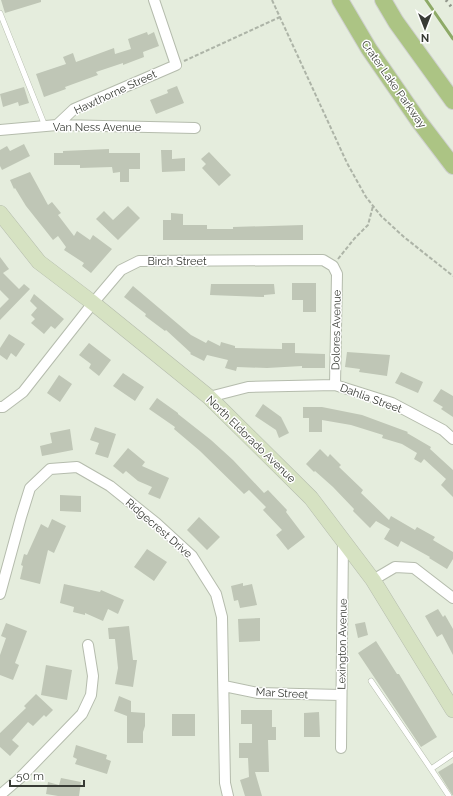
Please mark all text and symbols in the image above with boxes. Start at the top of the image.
north arrow [405,8,445,48]
text: N [421,31,429,44]
street label: Crater Lake Parkway [358,38,429,131]
street label: Hawthorne Street [72,68,159,117]
street label: Van Ness Avenue [53,121,142,134]
street label: Birch Street [147,255,207,268]
street label: Dolores Avenue [329,289,344,370]
street label: Dahlia Street [338,381,404,416]
street label: North Eldorado Avenue [203,393,298,486]
street label: Ridgecrest Drive [123,496,195,561]
street label: Lexington Avenue [335,598,350,690]
street label: Mar Street [255,686,309,701]
scale bar [10,762,84,788]
text: 50 m [16,769,44,783]

